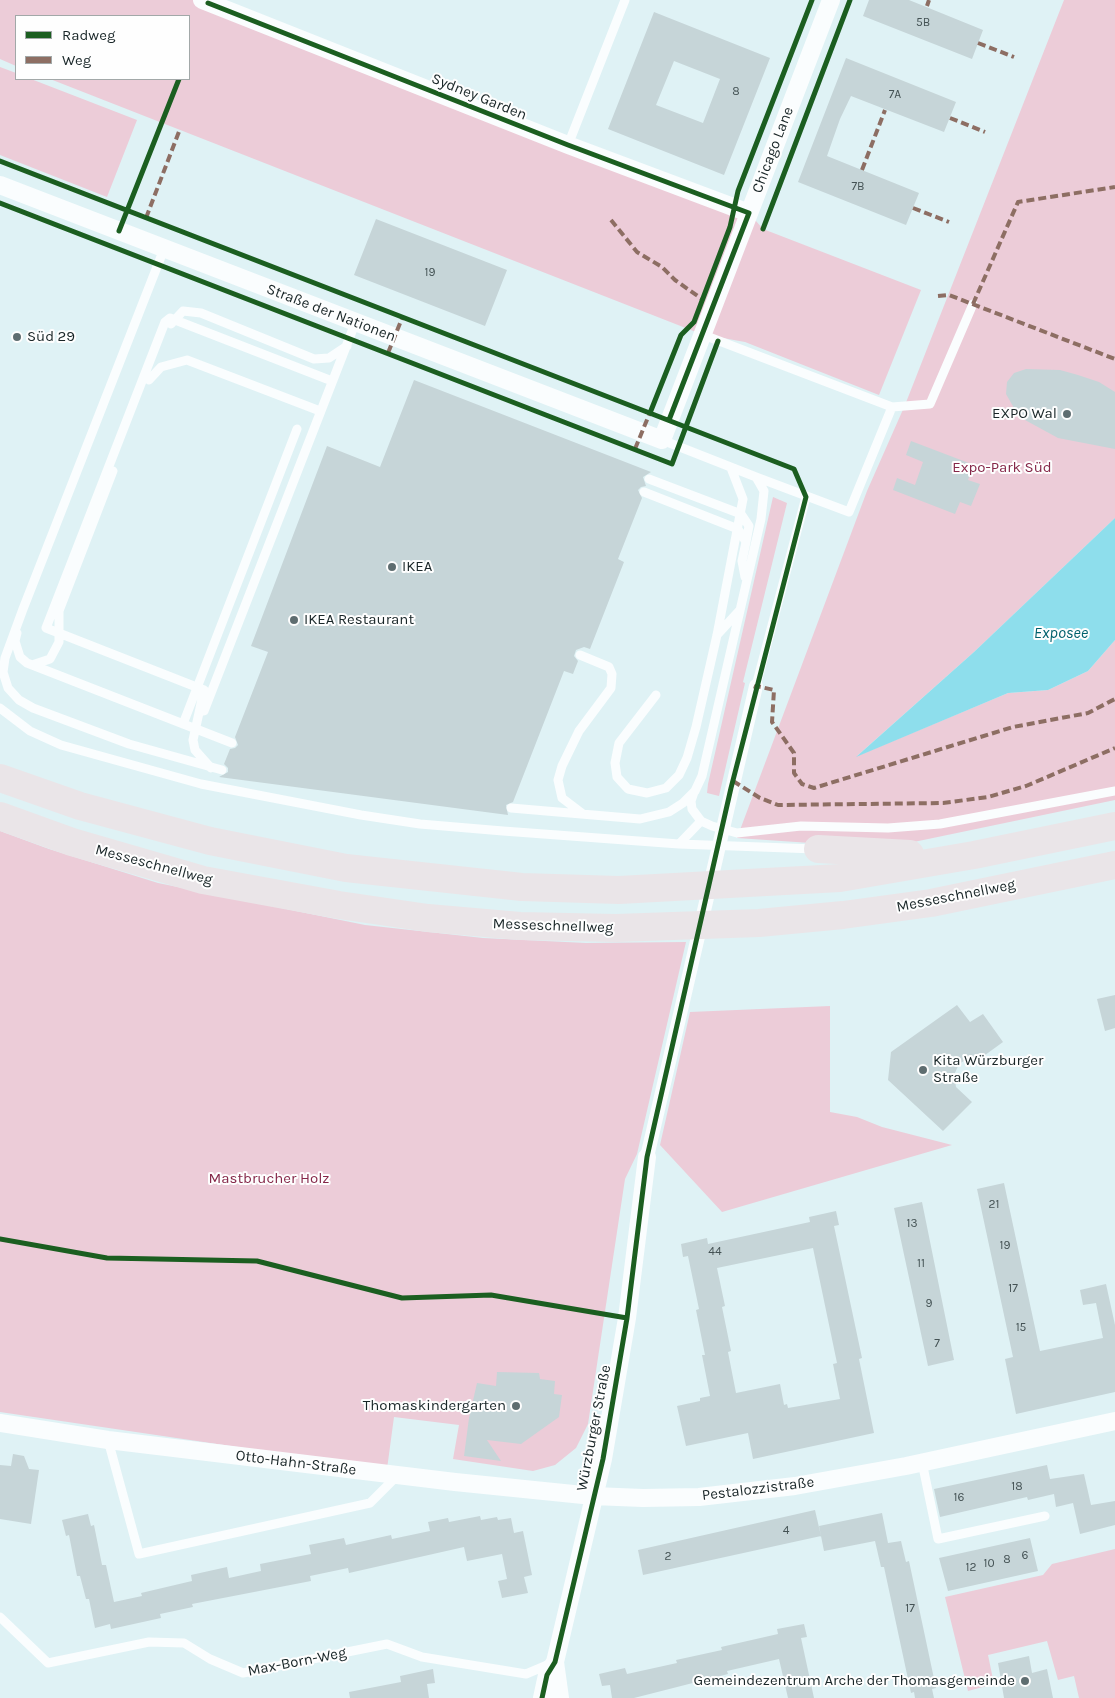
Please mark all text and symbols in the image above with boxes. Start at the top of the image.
legend [15,15,190,80]
house number: 5B [916,16,930,30]
text: Radweg [62,26,115,44]
text: Weg [62,51,91,69]
street label: Sydney Garden [429,70,529,124]
house number: 8 [732,85,740,99]
house number: 7A [889,88,901,102]
street label: Chicago Lane [748,104,798,196]
house number: 7B [851,180,865,194]
house number: 19 [425,266,435,280]
street label: Straße der Nationen [264,280,398,346]
place label: Süd 29 [27,328,75,346]
marker: Süd 29 [11,331,23,343]
place label: EXPO Wal [992,405,1057,423]
marker: EXPO Wal [1061,408,1073,420]
park label: Expo-Park Süd [952,459,1052,477]
place label: IKEA [402,558,432,576]
marker: IKEA [386,561,398,573]
place label: IKEA Restaurant [304,611,414,629]
marker: IKEA Restaurant [288,614,300,626]
water label: Exposee [1034,623,1088,643]
street label: Messeschnellweg [93,841,215,889]
street label: Messeschnellweg [895,876,1017,916]
street label: Messeschnellweg [492,915,614,937]
place label: Kita Würzburger Straße [933,1052,1043,1087]
marker: Kita Würzburger Straße [917,1064,929,1076]
park label: Mastbrucher Holz [209,1170,329,1188]
house number: 21 [989,1198,999,1212]
house number: 13 [906,1217,918,1231]
house number: 19 [1000,1239,1010,1253]
house number: 44 [708,1245,722,1259]
house number: 11 [917,1257,925,1271]
house number: 17 [1008,1282,1018,1296]
house number: 9 [926,1297,932,1311]
house number: 15 [1016,1321,1026,1335]
house number: 7 [934,1337,940,1351]
street label: Würzburger Straße [573,1363,615,1493]
place label: Thomaskindergarten [363,1397,506,1415]
marker: Thomaskindergarten [510,1400,522,1412]
street label: Otto-Hahn-Straße [235,1447,357,1479]
street label: Pestalozzistraße [701,1473,815,1505]
house number: 18 [1011,1480,1023,1494]
house number: 16 [954,1491,964,1505]
house number: 4 [783,1524,789,1538]
house number: 6 [1022,1549,1028,1563]
house number: 2 [665,1550,671,1564]
house number: 8 [1003,1553,1011,1567]
house number: 10 [983,1557,995,1571]
house number: 12 [966,1561,976,1575]
house number: 17 [905,1602,915,1616]
street label: Max-Born-Weg [246,1644,348,1680]
place label: Gemeindezentrum Arche der Thomasgemeinde [694,1672,1015,1690]
marker: Gemeindezentrum Arche der Thomasgemeinde [1019,1675,1031,1687]

